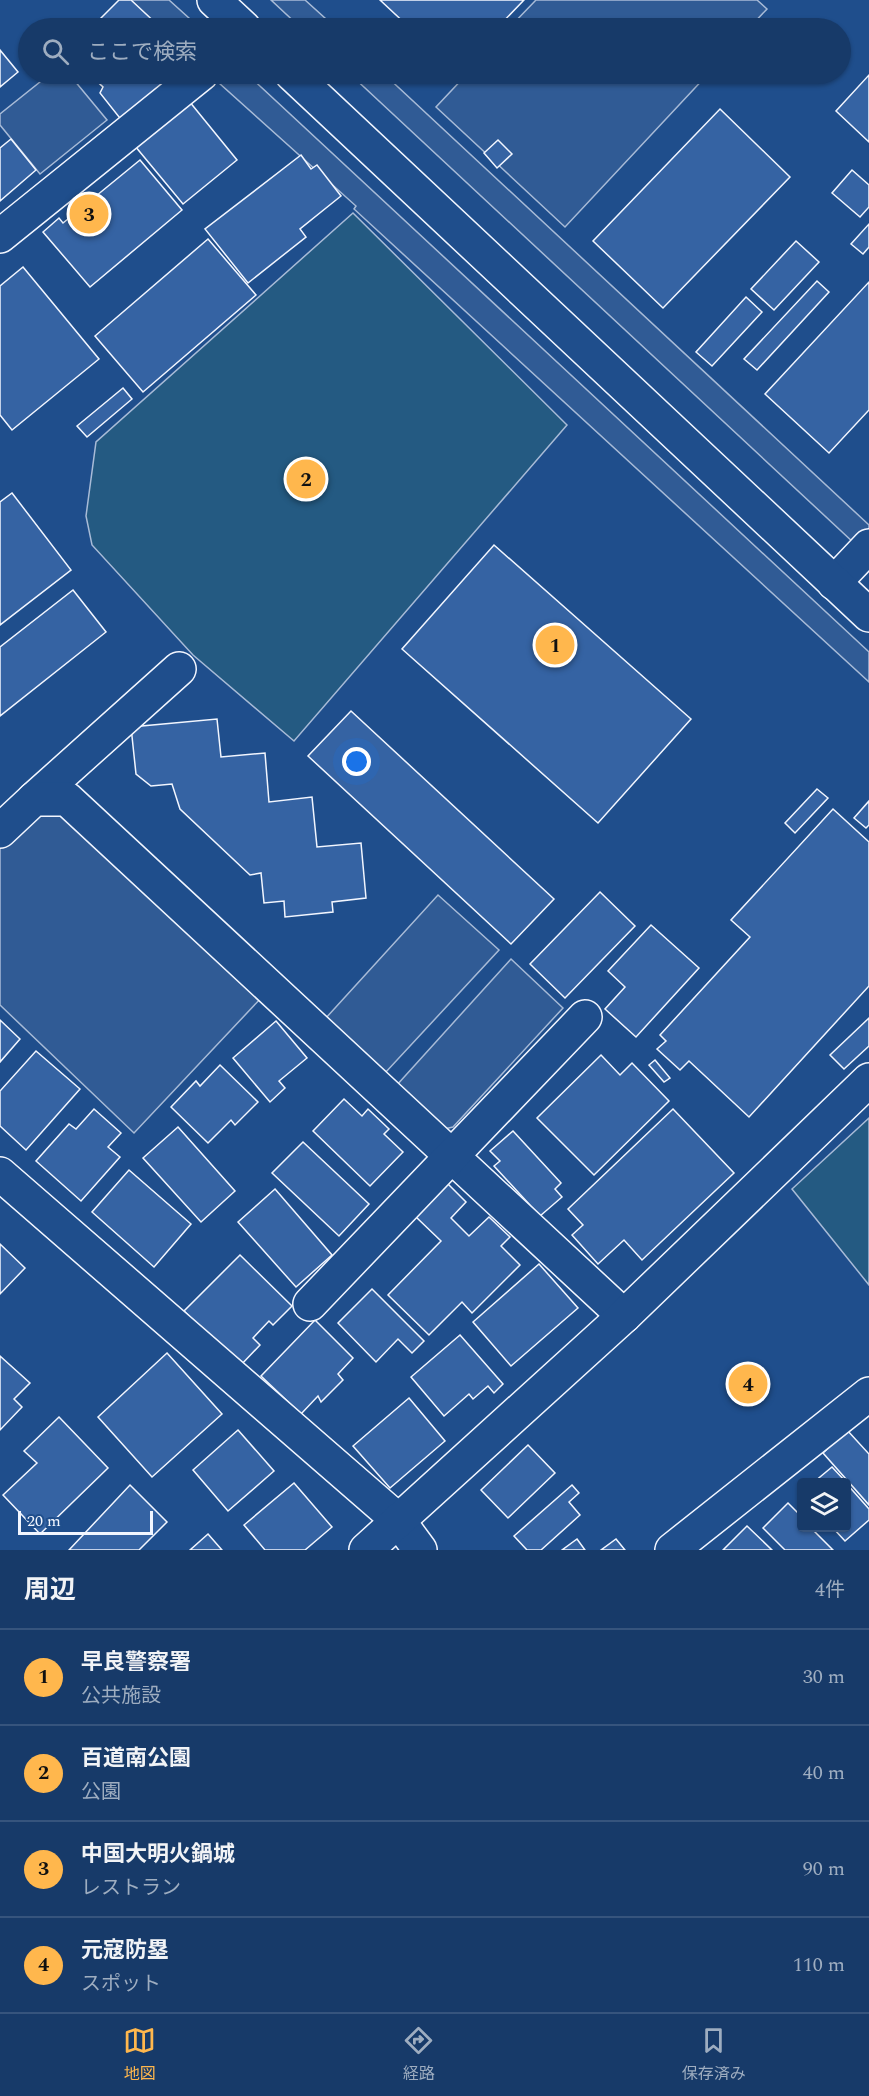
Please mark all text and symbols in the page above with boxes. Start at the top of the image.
search box [18,18,851,84]
icon: search [39,35,72,68]
text: ここで検索 [87,36,197,69]
pin: 3 [70,192,109,236]
pin: 2 [286,456,326,502]
pin: 1 [536,622,574,668]
your location [342,747,371,776]
pin: 4 [728,1362,768,1406]
map controls [797,1478,851,1532]
button: layers [797,1478,851,1532]
scale bar [18,1508,153,1536]
text: 20 m [27,1509,61,1533]
text: 周辺 [24,1570,76,1610]
text: 4件 [815,1575,845,1605]
text: 早良警察署 [81,1646,191,1679]
text: 1 [38,1662,49,1692]
text: 30 m [803,1662,845,1692]
text: 公共施設 [81,1681,161,1711]
text: 百道南公園 [81,1742,191,1775]
text: 2 [38,1758,49,1788]
text: 40 m [803,1758,845,1788]
text: 公園 [81,1777,121,1807]
text: 中国大明火鍋城 [81,1838,235,1871]
text: 3 [38,1854,49,1884]
text: 90 m [803,1854,845,1884]
text: レストラン [81,1873,181,1903]
text: 元寇防塁 [81,1934,169,1967]
text: 4 [38,1950,49,1980]
text: 110 m [793,1950,845,1980]
text: スポット [81,1969,161,1999]
tab: 地図 [123,2024,156,2086]
tab: 経路 [402,2024,435,2086]
tab: 保存済み [682,2024,746,2086]

